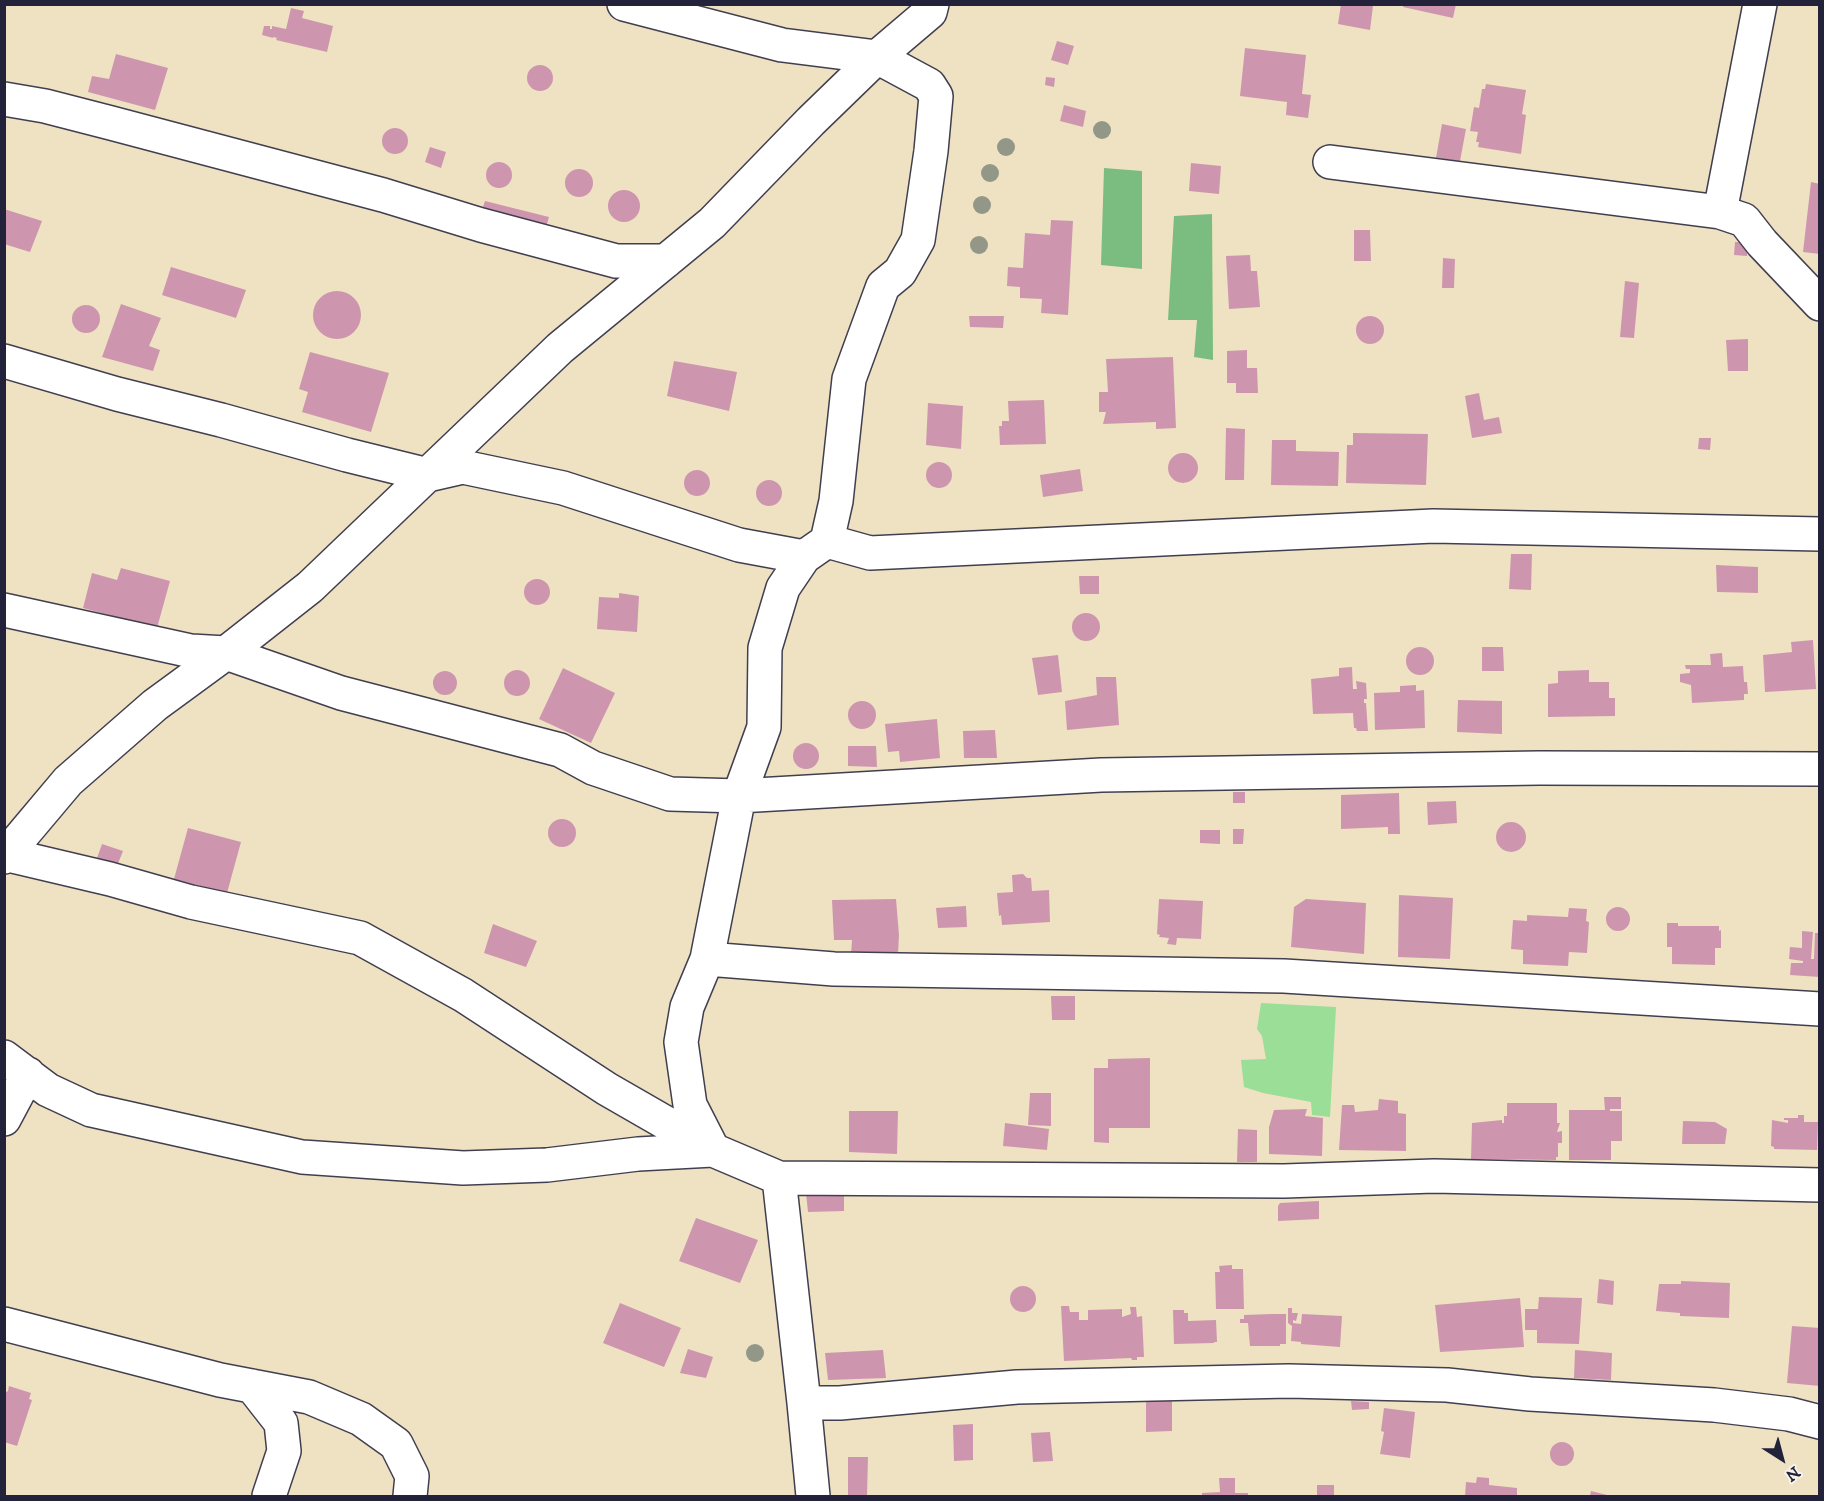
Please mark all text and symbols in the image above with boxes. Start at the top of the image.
north arrow [1752,1429,1812,1489]
text: N [1781,1462,1804,1486]

